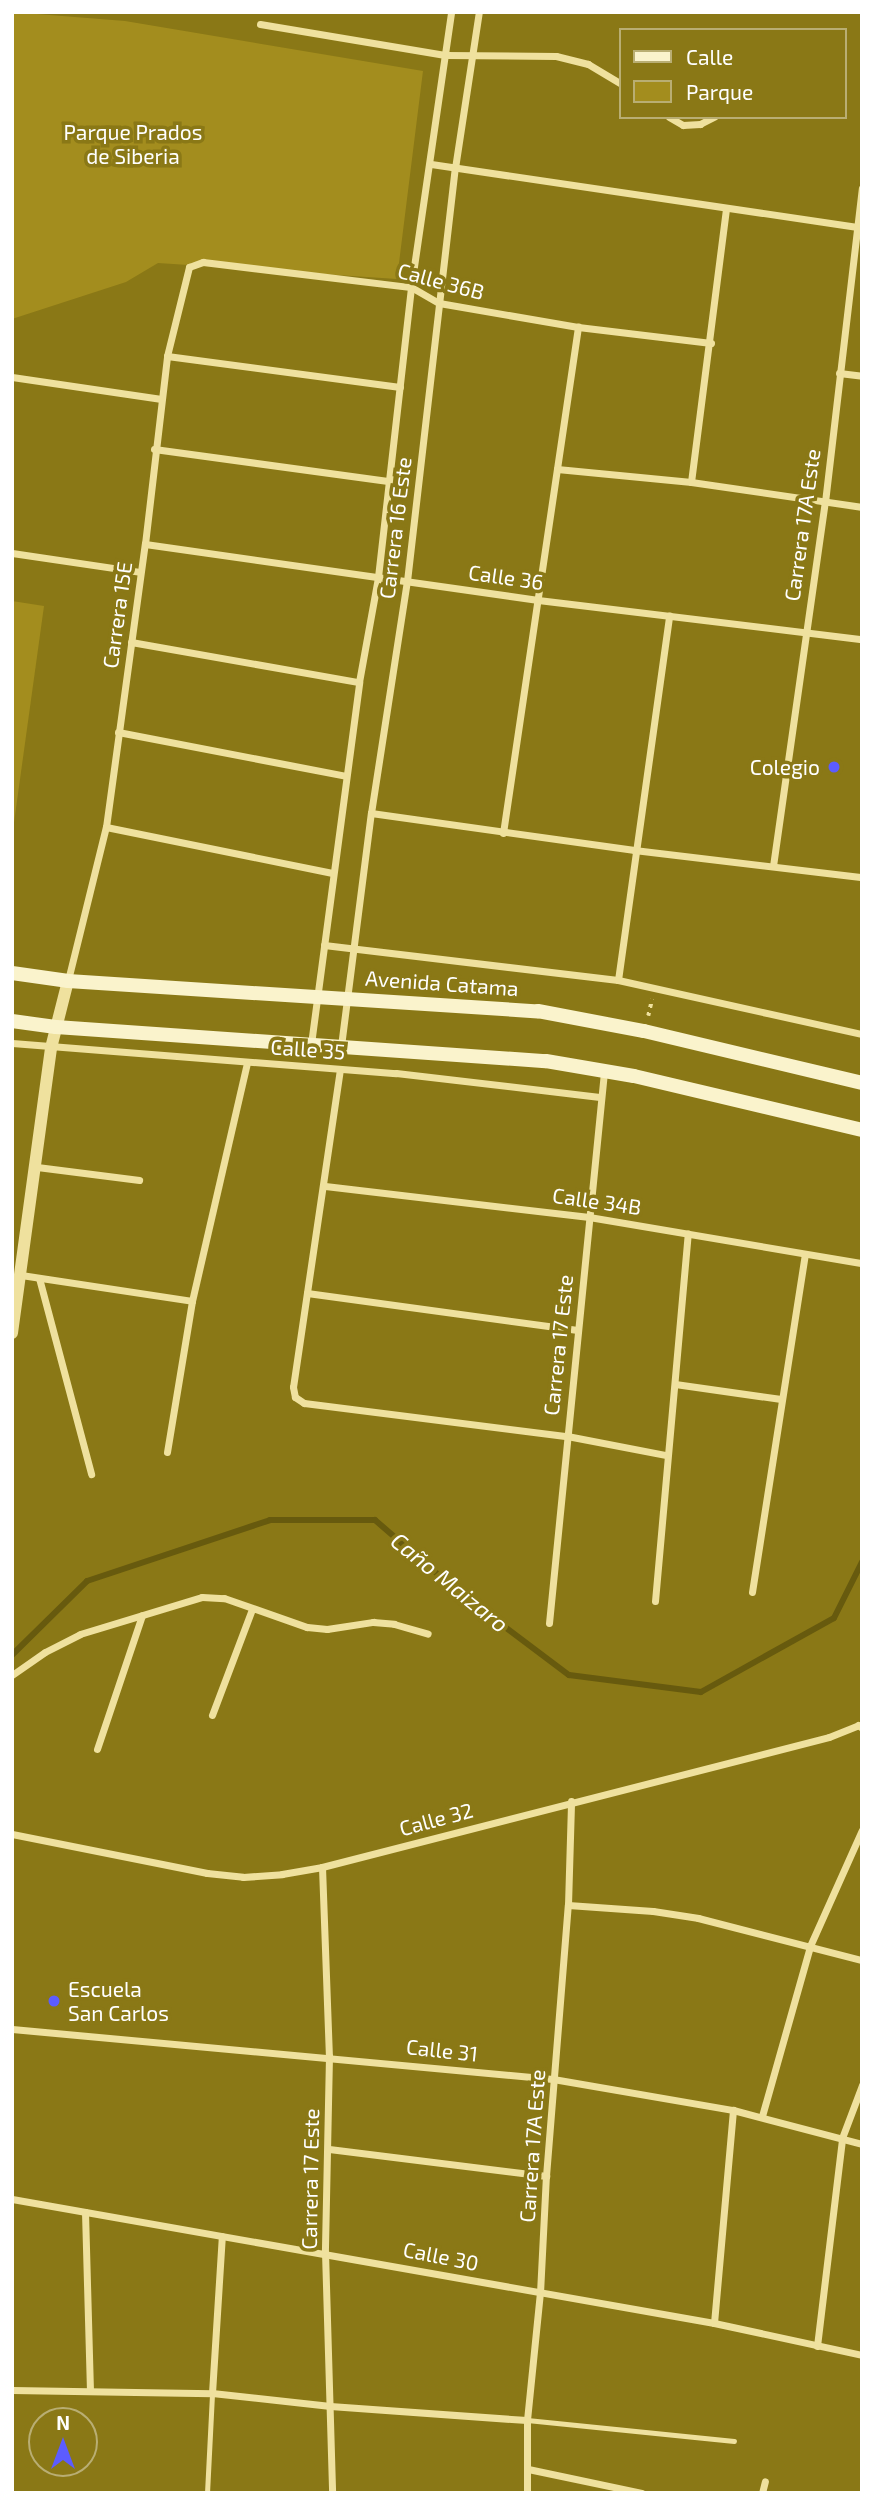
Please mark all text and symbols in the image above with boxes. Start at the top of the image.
legend [618,28,846,119]
text: Calle [686,44,733,69]
text: Parque [686,79,753,104]
park label: Parque Prados de Siberia [64,119,202,169]
street label: Calle 36B [395,257,487,305]
street label: Carrera 17A Este [779,447,825,603]
street label: Carrera 16 Este [374,456,416,600]
street label: Calle 36 [467,559,545,595]
street label: Carrera 15E [97,560,137,670]
place label: Colegio [750,754,820,780]
marker: Colegio [826,759,842,775]
street label: Avenida Catama [365,965,519,1001]
street label: Calle 35 [270,1034,346,1064]
street label: Calle 34B [551,1182,643,1220]
street label: Carrera 17 Este [538,1273,578,1417]
water label: Caño Maizaro [386,1526,514,1638]
street label: Calle 32 [396,1797,476,1841]
place label: Escuela San Carlos [68,1976,169,2026]
marker: Escuela San Carlos [46,1993,62,2009]
street label: Calle 31 [405,2034,479,2066]
street label: Carrera 17A Este [514,2068,550,2224]
street label: Carrera 17 Este [296,2108,324,2250]
street label: Calle 30 [401,2236,481,2276]
north arrow [28,2407,98,2477]
text: N [56,2411,70,2434]

